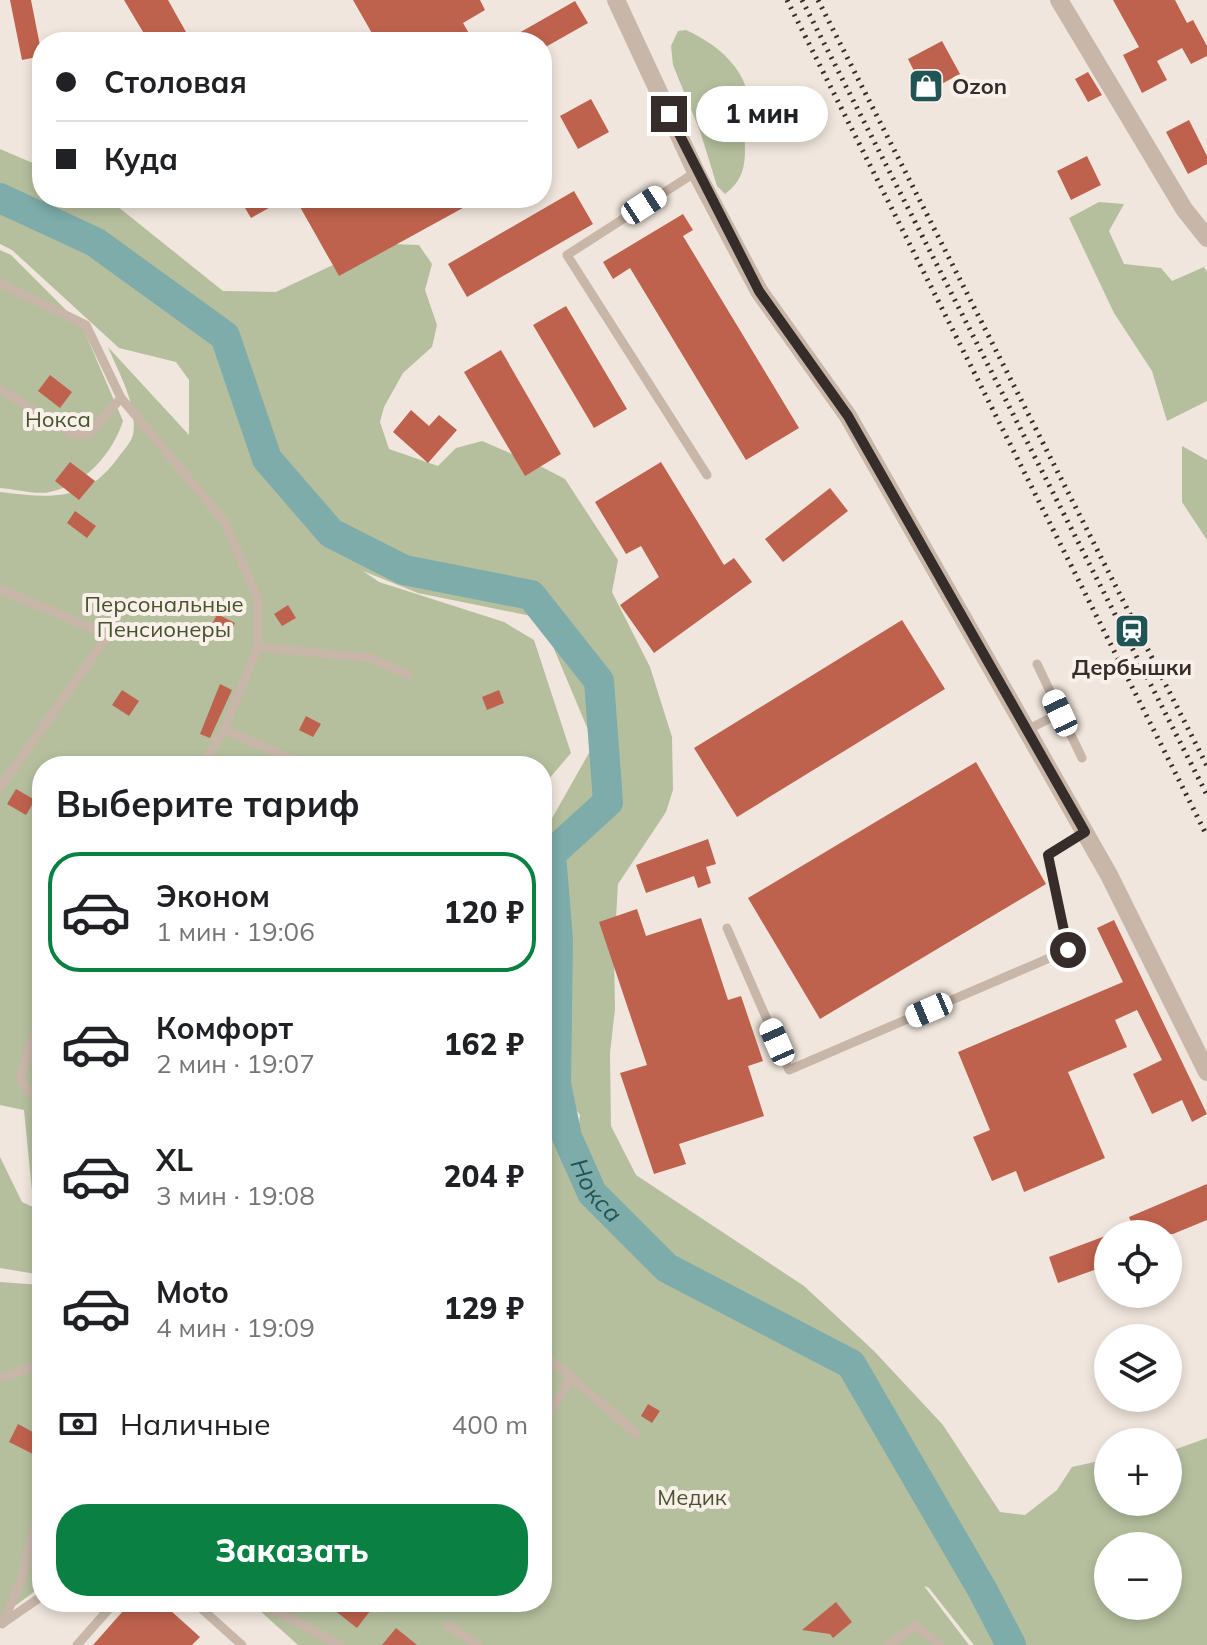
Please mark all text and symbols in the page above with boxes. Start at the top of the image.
text: Столовая [104,63,247,101]
shop icon: Ozon [907,67,945,105]
place label: Ozon [952,72,1007,100]
callout: 1 мин [697,86,829,142]
route end [651,96,687,132]
text: 1 мин [725,97,799,130]
text: Куда [104,140,178,178]
car [617,182,671,228]
park label: Нокса [25,405,91,433]
park label: Персональные Пенсионеры [84,590,244,643]
station icon: Дербышки [1113,612,1151,650]
place label: Дербышки [1072,653,1192,681]
car [1039,686,1081,740]
text: Выберите тариф [56,781,360,826]
icon: car [60,876,132,948]
text: Эконом [156,877,270,915]
text: 120 ₽ [444,893,524,931]
text: 1 мин · 19:06 [156,915,315,948]
route start [1050,932,1086,968]
car [902,990,956,1030]
icon: car [60,1008,132,1080]
text: Комфорт [156,1009,293,1047]
car [756,1015,798,1069]
text: 162 ₽ [444,1025,524,1063]
text: 2 мин · 19:07 [156,1047,315,1080]
icon: car [60,1140,132,1212]
text: XL [156,1141,193,1179]
water label: Нокса [564,1154,629,1228]
text: 204 ₽ [444,1157,524,1195]
text: 3 мин · 19:08 [156,1179,315,1212]
map controls [1094,1220,1182,1620]
button: locate [1094,1220,1182,1308]
icon: car [60,1272,132,1344]
text: Moto [156,1273,229,1311]
text: 129 ₽ [444,1289,524,1327]
text: 4 мин · 19:09 [156,1311,315,1344]
button: layers [1094,1324,1182,1412]
icon: cash [56,1402,100,1446]
text: Наличные [120,1405,271,1443]
text: 400 m [452,1408,528,1441]
button: + [1094,1428,1182,1516]
park label: Медик [657,1483,727,1511]
button: Заказать [56,1504,528,1596]
button: − [1094,1532,1182,1620]

